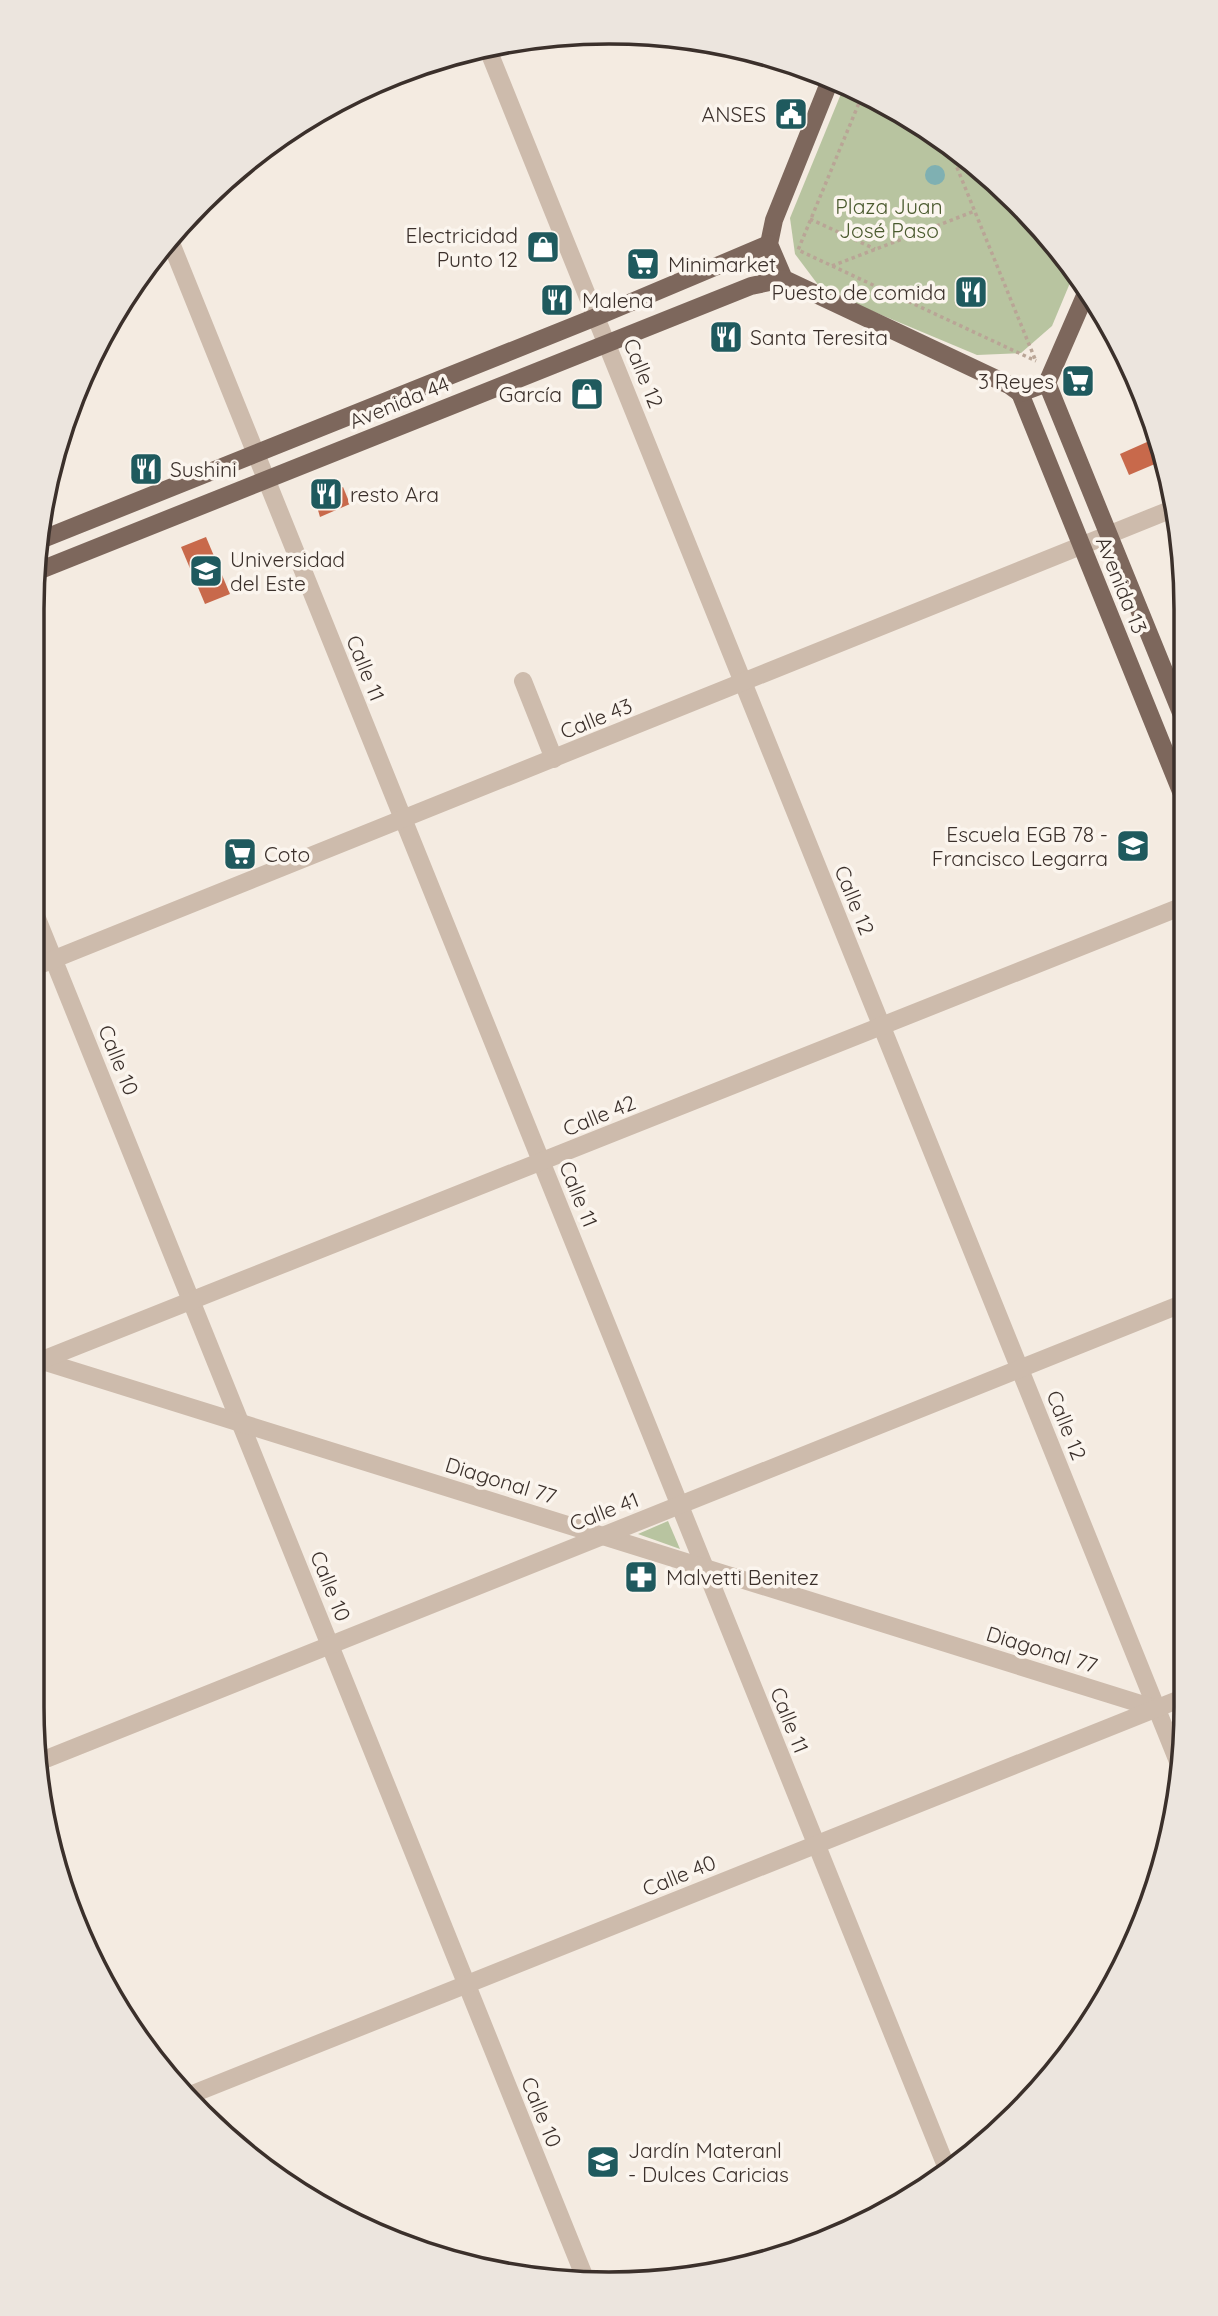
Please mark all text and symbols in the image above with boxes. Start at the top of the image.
public building icon: ANSES [772,95,810,133]
place label: ANSES [702,101,766,127]
park label: Plaza Juan José Paso [835,193,943,243]
place label: Electricidad Punto 12 [405,222,518,272]
shop icon: Electricidad Punto 12 [524,228,562,266]
supermarket icon: Minimarket [624,245,662,283]
place label: Minimarket [668,251,776,277]
restaurant icon: Puesto de comida [952,273,990,311]
place label: Puesto de comida [772,279,946,305]
restaurant icon: Malena [538,281,576,319]
place label: Malena [582,287,653,313]
restaurant icon: Santa Teresita [707,318,745,356]
place label: Santa Teresita [750,324,888,350]
street label: Calle 12 [618,334,670,412]
supermarket icon: 3 Reyes [1059,362,1097,400]
place label: 3 Reyes [978,368,1054,394]
street label: Avenida 44 [345,370,453,434]
shop icon: García [568,375,606,413]
place label: García [499,381,562,407]
restaurant icon: Sushini [127,450,165,488]
place label: Sushini [170,456,237,482]
restaurant icon: resto Ara [307,475,345,513]
place label: resto Ara [350,481,439,507]
street label: Avenida 13 [1091,533,1153,637]
place label: Universidad del Este [230,546,345,596]
school or university icon: Universidad del Este [187,552,225,590]
street label: Calle 11 [341,631,391,705]
street label: Calle 43 [556,692,636,744]
place label: Escuela EGB 78 - Francisco Legarra [932,821,1108,871]
school or university icon: Escuela EGB 78 - Francisco Legarra [1114,827,1152,865]
supermarket icon: Coto [221,835,259,873]
place label: Coto [264,841,310,867]
street label: Calle 12 [829,861,881,939]
street label: Calle 10 [93,1021,145,1099]
street label: Calle 42 [559,1089,639,1141]
street label: Calle 11 [554,1157,604,1231]
street label: Calle 12 [1041,1386,1093,1464]
street label: Diagonal 77 [442,1451,560,1509]
street label: Calle 41 [566,1486,642,1536]
street label: Calle 10 [305,1547,357,1625]
pharmacy icon: Malvetti Benitez [622,1558,660,1596]
place label: Malvetti Benitez [666,1564,819,1590]
street label: Diagonal 77 [983,1620,1101,1678]
street label: Calle 11 [765,1683,815,1757]
street label: Calle 40 [638,1849,720,1901]
street label: Calle 10 [516,2073,568,2151]
place label: Jardín Materanl - Dulces Caricias [628,2137,789,2187]
school or university icon: Jardín Materanl - Dulces Caricias [584,2143,622,2181]

